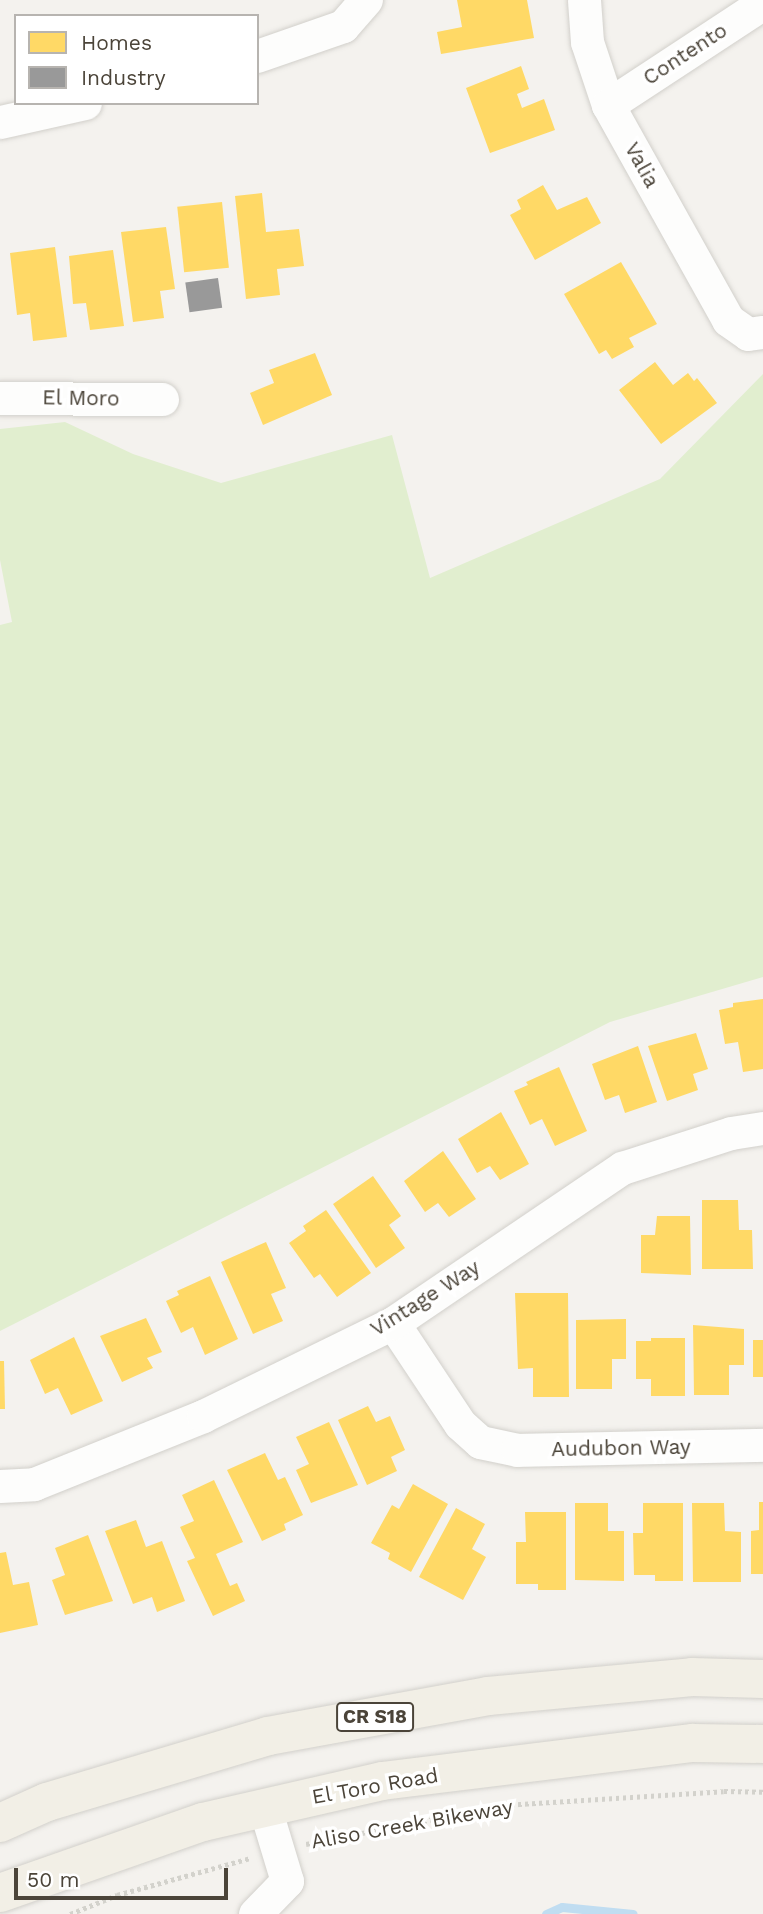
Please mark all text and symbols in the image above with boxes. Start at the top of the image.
legend [14,14,259,105]
street label: Contento [638,18,732,90]
text: Homes [81,30,152,55]
text: Industry [81,65,166,90]
street label: Valia [619,138,665,192]
street label: El Moro [42,385,120,411]
street label: Vintage Way [365,1254,485,1342]
street label: Audubon Way [551,1434,691,1462]
road number: CR S18 [335,1702,415,1732]
street label: El Toro Road [309,1762,441,1810]
street label: Aliso Creek Bikeway [309,1794,515,1854]
scale bar [18,1854,231,1898]
text: 50 m [27,1867,79,1892]

